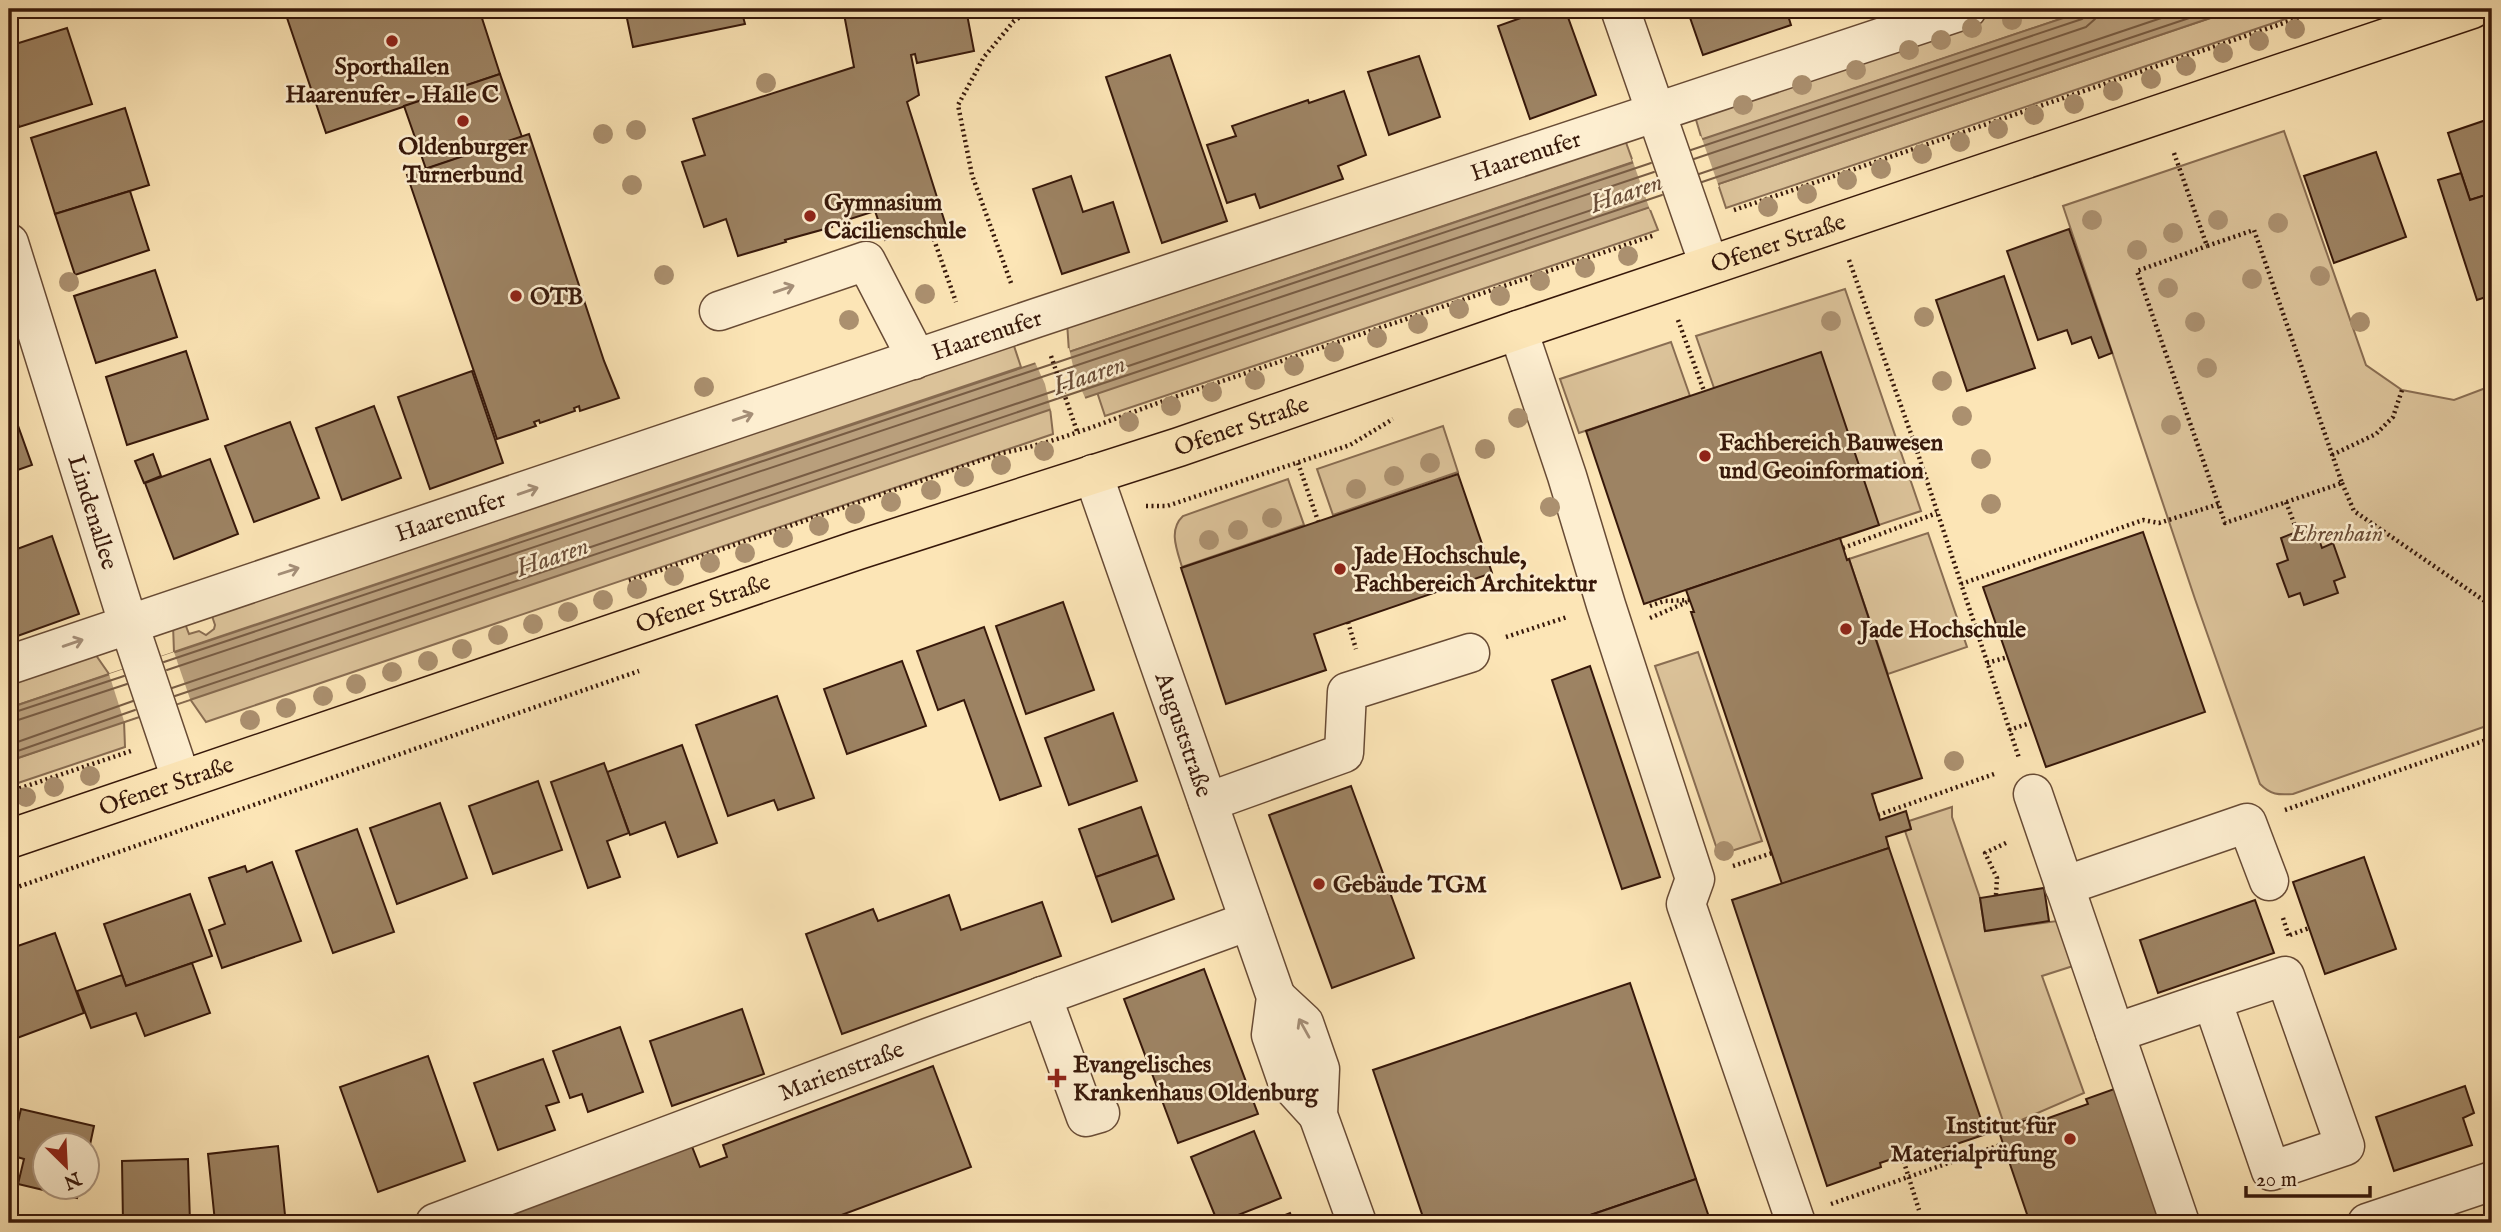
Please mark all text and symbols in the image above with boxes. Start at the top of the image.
marker: Sporthallen Haarenufer - Halle C [384,33,400,49]
place label: Sporthallen Haarenufer - Halle C [285,52,499,111]
marker: Oldenburger Turnerbund [455,113,471,129]
street label: Haarenufer [1467,124,1586,190]
place label: Oldenburger Turnerbund [398,132,528,191]
water label: Haaren [1585,166,1667,222]
place label: Gymnasium Cäcilienschule [824,188,966,247]
street label: Ofener Straße [1707,207,1850,281]
marker: Gymnasium Cäcilienschule [802,208,818,224]
place label: OTB [530,282,583,313]
one-way arrow [772,282,794,294]
marker: OTB [508,288,524,304]
street label: Haarenufer [928,303,1047,369]
water label: Haaren [1048,348,1130,404]
street label: Ofener Straße [1170,389,1313,464]
one-way arrow [732,410,754,422]
place label: Fachbereich Bauwesen und Geoinformation [1719,428,1943,487]
marker: Fachbereich Bauwesen und Geoinformation [1697,448,1713,464]
street label: Lindenallee [59,451,124,574]
street label: Haarenufer [392,484,510,550]
one-way arrow [517,484,539,497]
park label: Ehrenhain [2290,519,2383,550]
water label: Haaren [511,530,593,586]
place label: Jade Hochschule, Fachbereich Architektur [1351,541,1597,600]
marker: Jade Hochschule, Fachbereich Architektur [1332,561,1348,577]
one-way arrow [278,564,300,576]
street label: Ofener Straße [632,567,775,642]
place label: Jade Hochschule [1857,615,2026,646]
marker: Jade Hochschule [1838,621,1854,637]
one-way arrow [62,636,84,648]
street label: Auguststraße [1146,668,1219,802]
street label: Ofener Straße [95,750,238,824]
place label: Gebäude TGM [1333,870,1487,901]
marker: Gebäude TGM [1311,876,1327,892]
one-way arrow [1296,1018,1310,1038]
street label: Marienstraße [775,1034,909,1109]
place label: Evangelisches Krankenhaus Oldenburg [1073,1050,1319,1109]
marker: Evangelisches Krankenhaus Oldenburg [1047,1068,1067,1088]
place label: Institut für Materialprüfung [1890,1111,2057,1170]
north arrow [32,1130,102,1200]
marker: Institut für Materialprüfung [2062,1131,2078,1147]
scale bar [2246,1155,2370,1199]
text: N [59,1165,85,1194]
text: 20 m [2256,1167,2297,1194]

